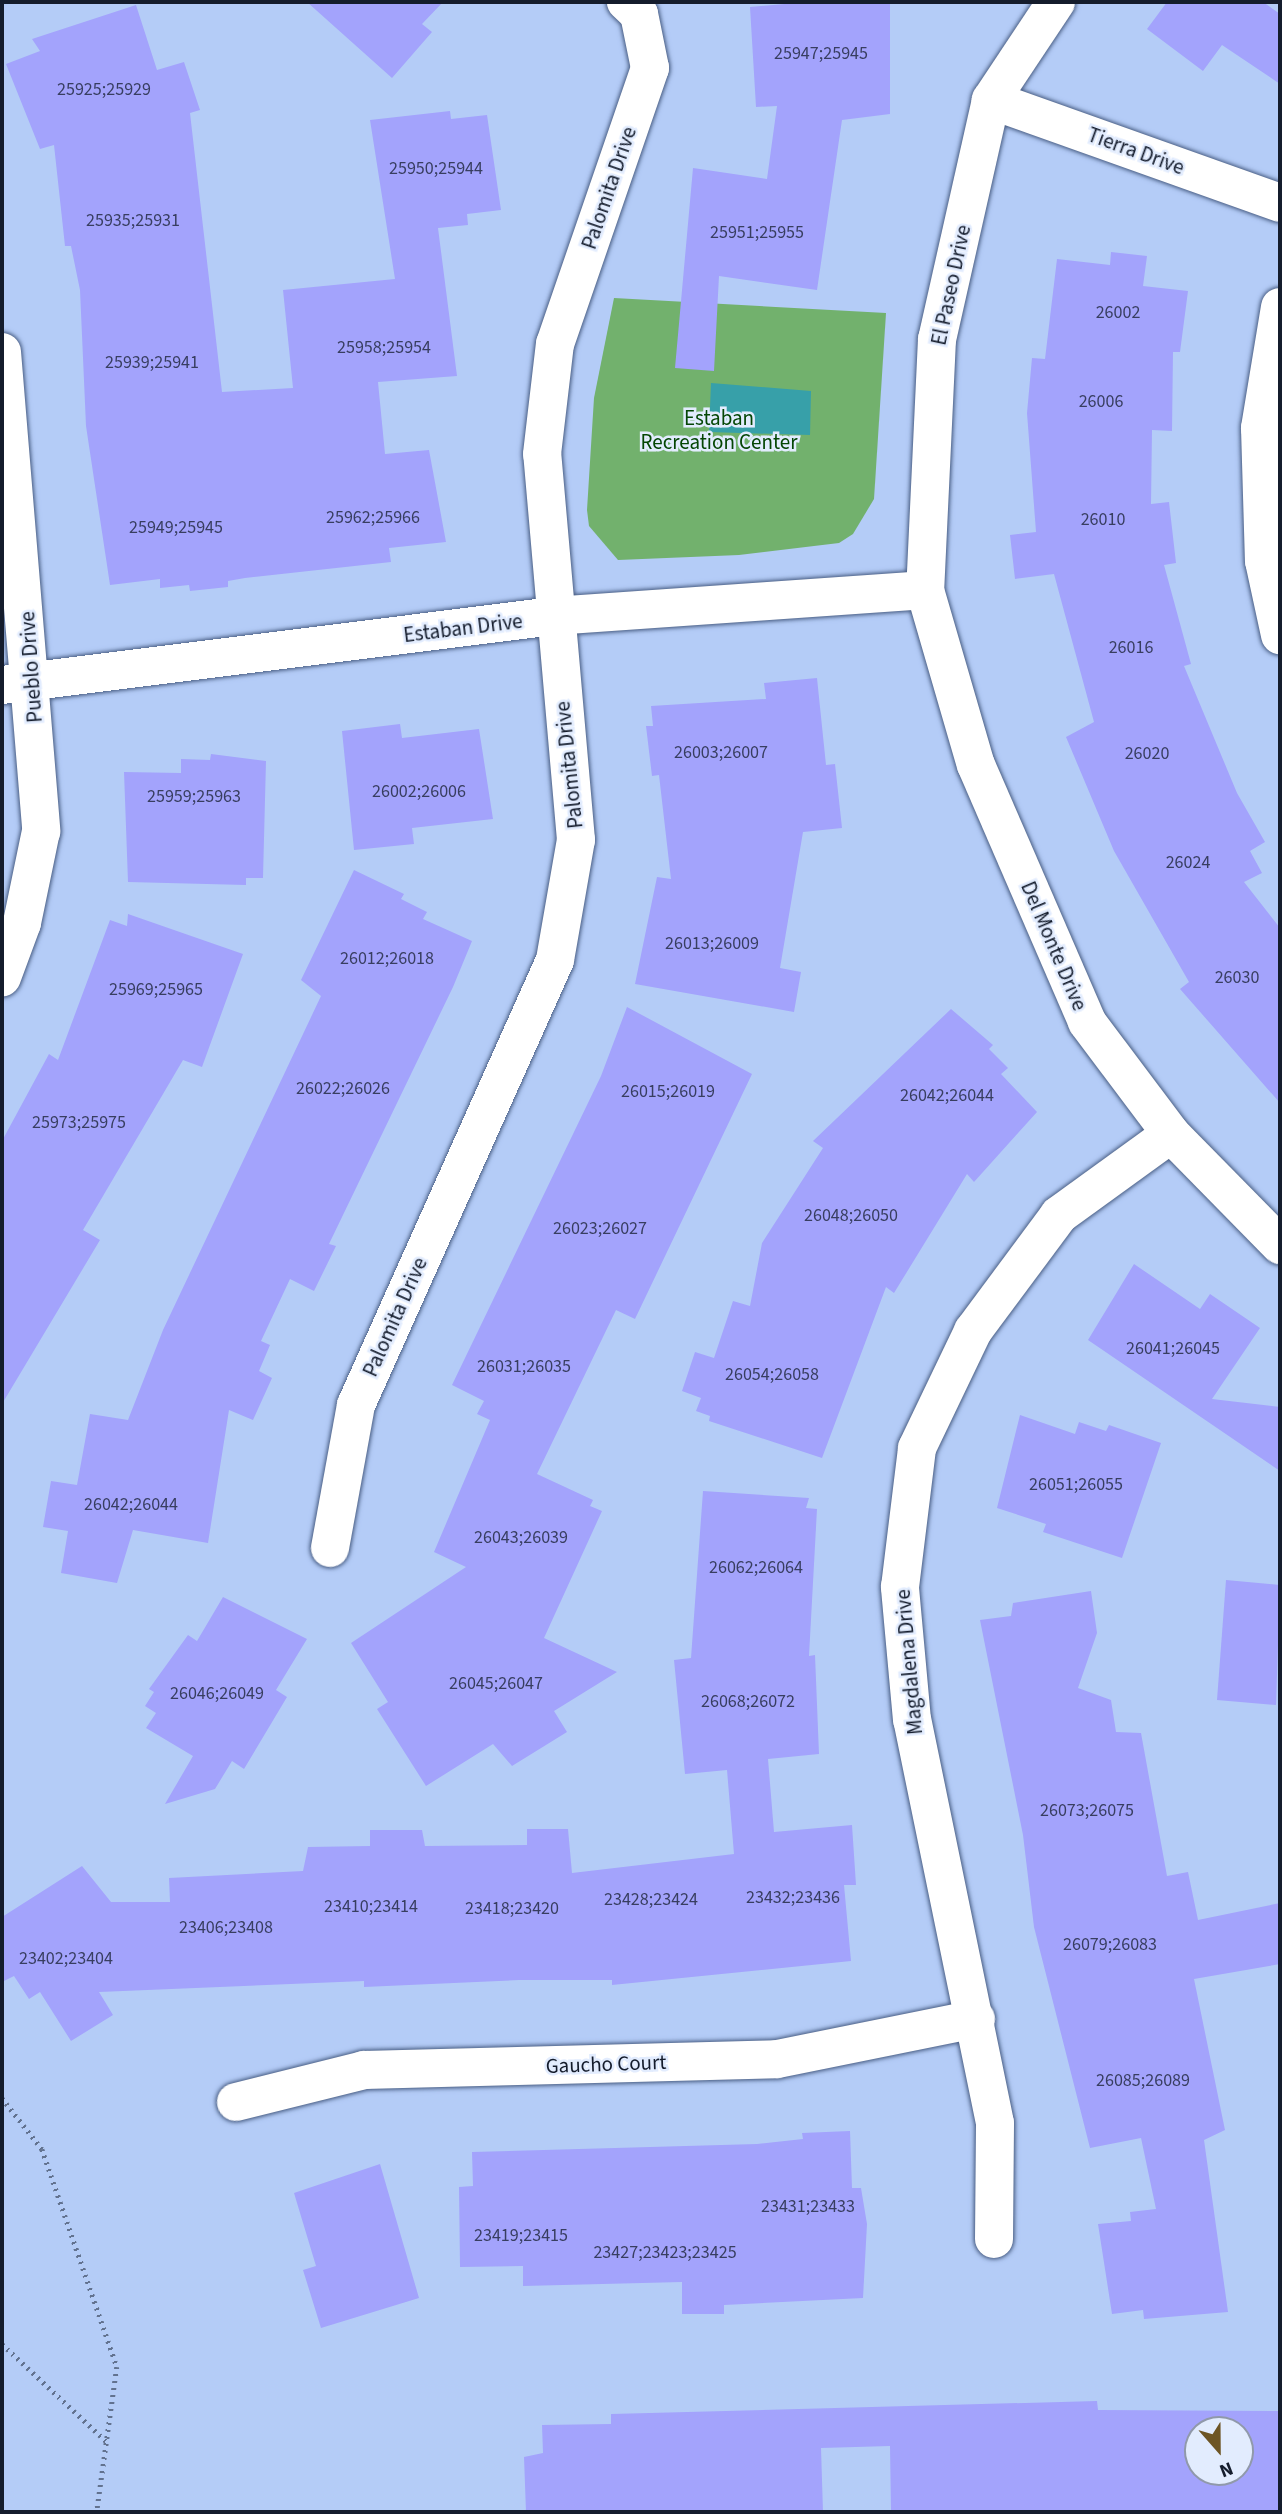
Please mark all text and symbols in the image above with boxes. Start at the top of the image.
house number: 25947;25945 [774,43,868,65]
house number: 25925;25929 [57,79,151,101]
street label: Tierra Drive [1084,122,1188,180]
street label: Palomita Drive [576,123,642,253]
house number: 25950;25944 [389,158,483,180]
house number: 25935;25931 [86,210,180,232]
house number: 25951;25955 [710,222,804,244]
street label: El Paseo Drive [926,222,976,348]
house number: 26002 [1096,302,1140,324]
house number: 25958;25954 [337,337,431,359]
house number: 25939;25941 [105,352,199,374]
house number: 26006 [1079,391,1123,413]
park label: Estaban Recreation Center [641,405,797,455]
house number: 25962;25966 [326,507,420,529]
house number: 26010 [1081,509,1125,531]
house number: 25949;25945 [129,517,223,539]
street label: Estaban Drive [402,608,524,648]
street label: Pueblo Drive [15,610,47,724]
house number: 26016 [1109,637,1153,659]
street label: Palomita Drive [550,700,588,830]
house number: 26003;26007 [674,742,768,764]
house number: 26020 [1125,743,1169,765]
house number: 26002;26006 [372,781,466,803]
house number: 25959;25963 [147,786,241,808]
house number: 26024 [1166,852,1210,874]
street label: Del Monte Drive [1015,878,1093,1014]
house number: 26013;26009 [665,933,759,955]
house number: 26012;26018 [340,948,434,970]
house number: 26030 [1215,967,1259,989]
house number: 25969;25965 [109,979,203,1001]
house number: 26022;26026 [296,1078,390,1100]
house number: 26015;26019 [621,1081,715,1103]
house number: 26042;26044 [900,1085,994,1107]
house number: 25973;25975 [32,1112,126,1134]
house number: 26048;26050 [804,1205,898,1227]
house number: 26023;26027 [553,1218,647,1240]
street label: Palomita Drive [357,1253,433,1381]
house number: 26041;26045 [1126,1338,1220,1360]
house number: 26031;26035 [477,1356,571,1378]
house number: 26054;26058 [725,1364,819,1386]
house number: 26051;26055 [1029,1474,1123,1496]
house number: 26042;26044 [84,1494,178,1516]
house number: 26043;26039 [474,1527,568,1549]
house number: 26062;26064 [709,1557,803,1579]
street label: Magdalena Drive [890,1588,928,1736]
house number: 26045;26047 [449,1673,543,1695]
house number: 26046;26049 [170,1683,264,1705]
house number: 26068;26072 [701,1691,795,1713]
house number: 26073;26075 [1040,1800,1134,1822]
house number: 23432;23436 [746,1887,840,1909]
house number: 23428;23424 [604,1889,698,1911]
house number: 23410;23414 [324,1896,418,1918]
house number: 23418;23420 [465,1898,559,1920]
house number: 23406;23408 [179,1917,273,1939]
house number: 26079;26083 [1063,1934,1157,1956]
house number: 23402;23404 [19,1948,113,1970]
street label: Gaucho Court [545,2049,667,2079]
house number: 26085;26089 [1096,2070,1190,2092]
house number: 23431;23433 [761,2196,855,2218]
house number: 23419;23415 [474,2225,568,2247]
house number: 23427;23423;23425 [593,2242,737,2264]
north arrow [1184,2416,1254,2486]
text: N [1215,2454,1237,2484]

